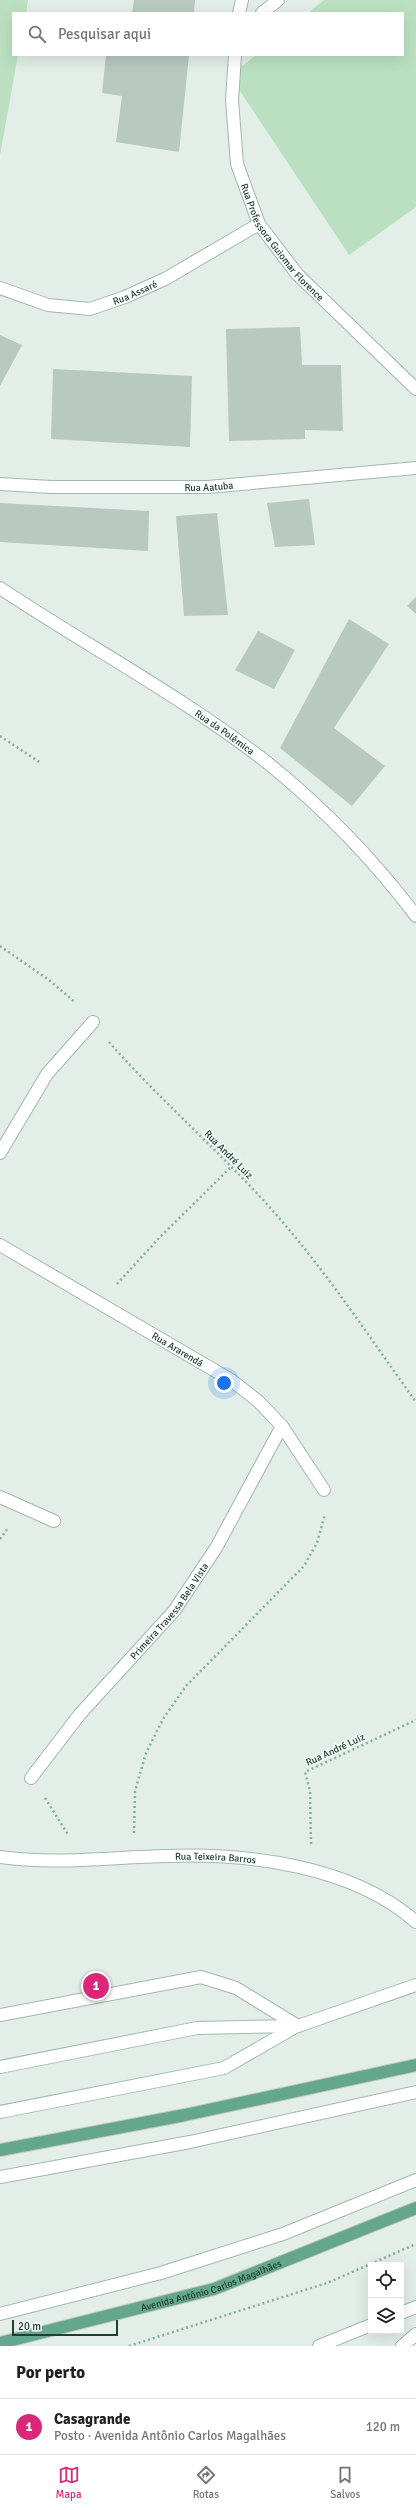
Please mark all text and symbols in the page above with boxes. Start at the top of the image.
search box [12,12,404,56]
icon: search [26,23,48,45]
text: Pesquisar aqui [58,25,151,43]
street label: Rua Professora Guiomar Florence [238,182,326,304]
street label: Rua Assaré [111,278,159,308]
street label: Rua Aatuba [184,480,234,494]
street label: Rua da Polêmica [192,708,257,758]
street label: Rua André Luiz [202,1128,255,1182]
street label: Rua Ararendá [149,1330,205,1370]
your location [214,1373,234,1393]
street label: Primeira Travessa Bela Vista [128,1561,211,1662]
street label: Rua André Luiz [304,1731,367,1769]
street label: Rua Teixeira Barros [175,1851,257,1867]
pin: 1 [83,1971,109,2001]
street label: Avenida Antônio Carlos Magalhães [140,2257,284,2314]
map controls [368,2262,404,2334]
button: locate [368,2262,404,2298]
button: layers [368,2298,404,2334]
scale bar [12,2318,118,2337]
text: 20 m [18,2320,41,2333]
text: Por perto [16,2362,85,2383]
text: Casagrande [54,2410,130,2428]
text: 1 [25,2419,33,2435]
text: 120 m [366,2419,400,2435]
text: Posto · Avenida Antônio Carlos Magalhães [54,2428,286,2444]
tab: Mapa [56,2464,81,2501]
tab: Rotas [193,2464,219,2501]
tab: Salvos [330,2464,360,2501]

